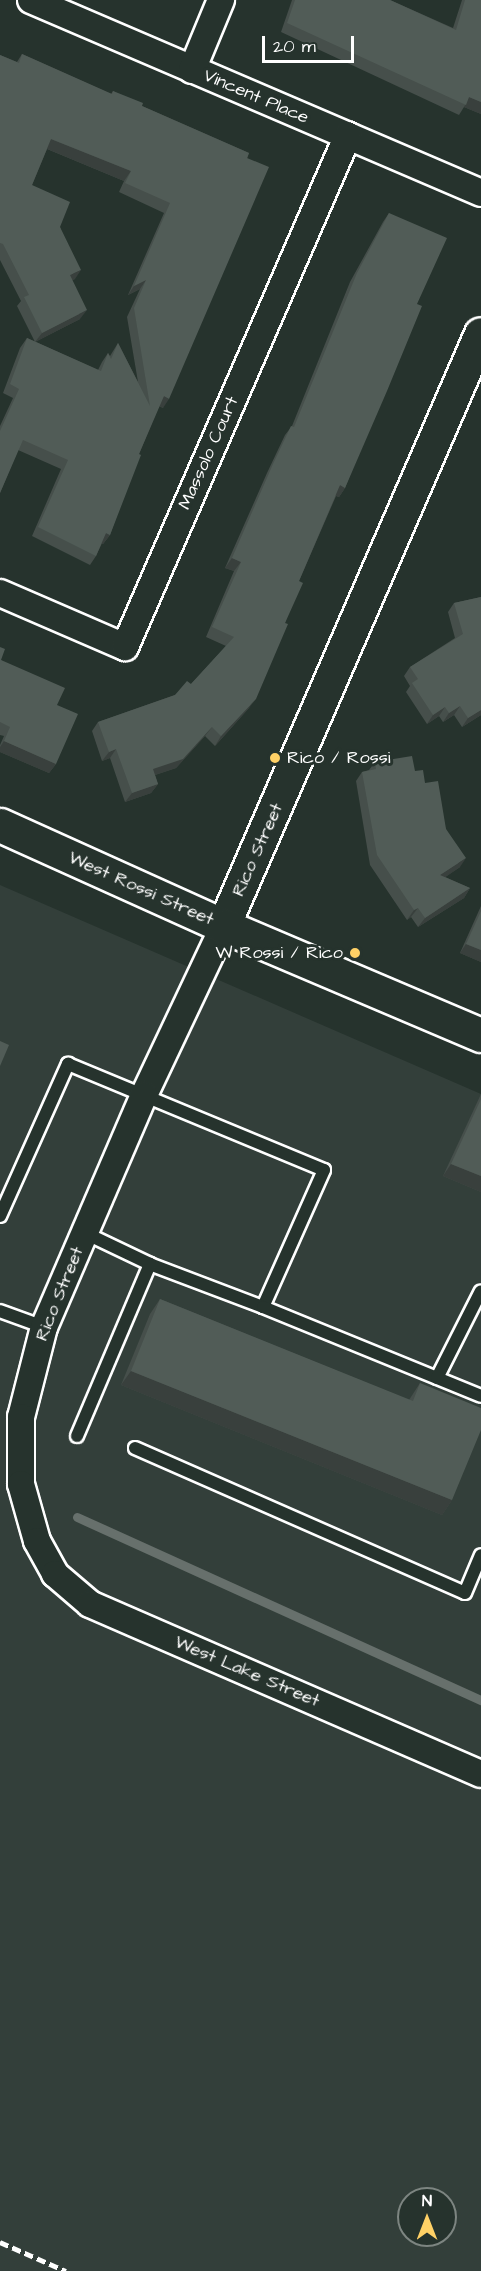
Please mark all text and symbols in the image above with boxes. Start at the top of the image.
scale bar [265,24,356,62]
text: 20 m [273,34,316,59]
street label: Vincent Place [200,65,312,129]
street label: Massolo Court [174,393,244,513]
place label: Rico / Rossi [287,747,390,769]
marker: Rico / Rossi [268,751,282,765]
street label: Rico Street [228,800,288,900]
street label: West Rossi Street [65,847,217,931]
place label: W Rossi / Rico [215,942,343,964]
marker: W Rossi / Rico [348,946,362,960]
street label: Rico Street [31,1244,89,1344]
street label: West Lake Street [171,1632,323,1712]
north arrow [397,2187,457,2247]
text: N [422,2190,432,2212]

